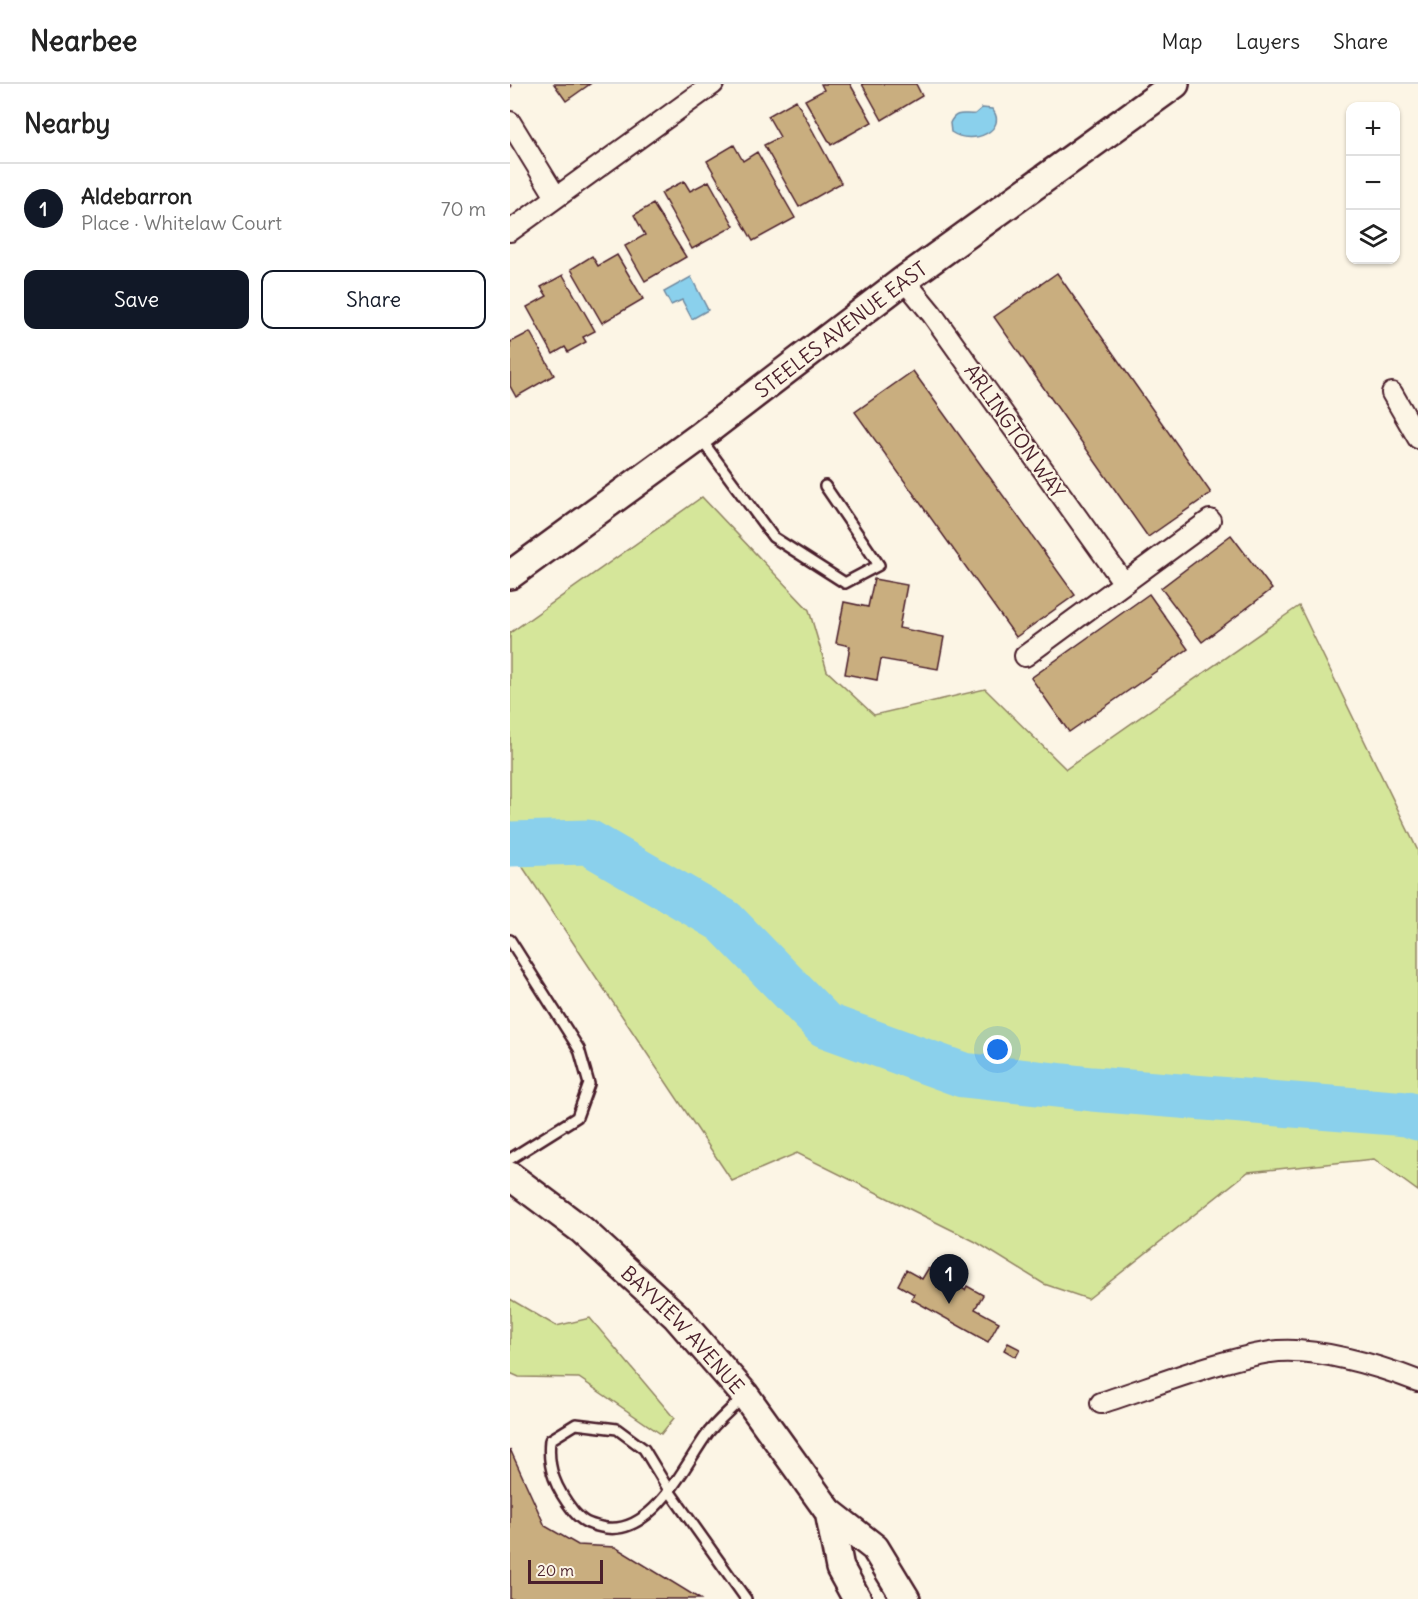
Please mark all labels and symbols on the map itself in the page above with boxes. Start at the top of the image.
street label: STEELES AVENUE EAST [749,255,931,403]
street label: ARLINGTON WAY [959,359,1071,503]
your location [983,1035,1012,1064]
pin: 1 [930,1254,968,1304]
street label: BAYVIEW AVENUE [616,1260,750,1398]
scale bar [528,1557,603,1584]

